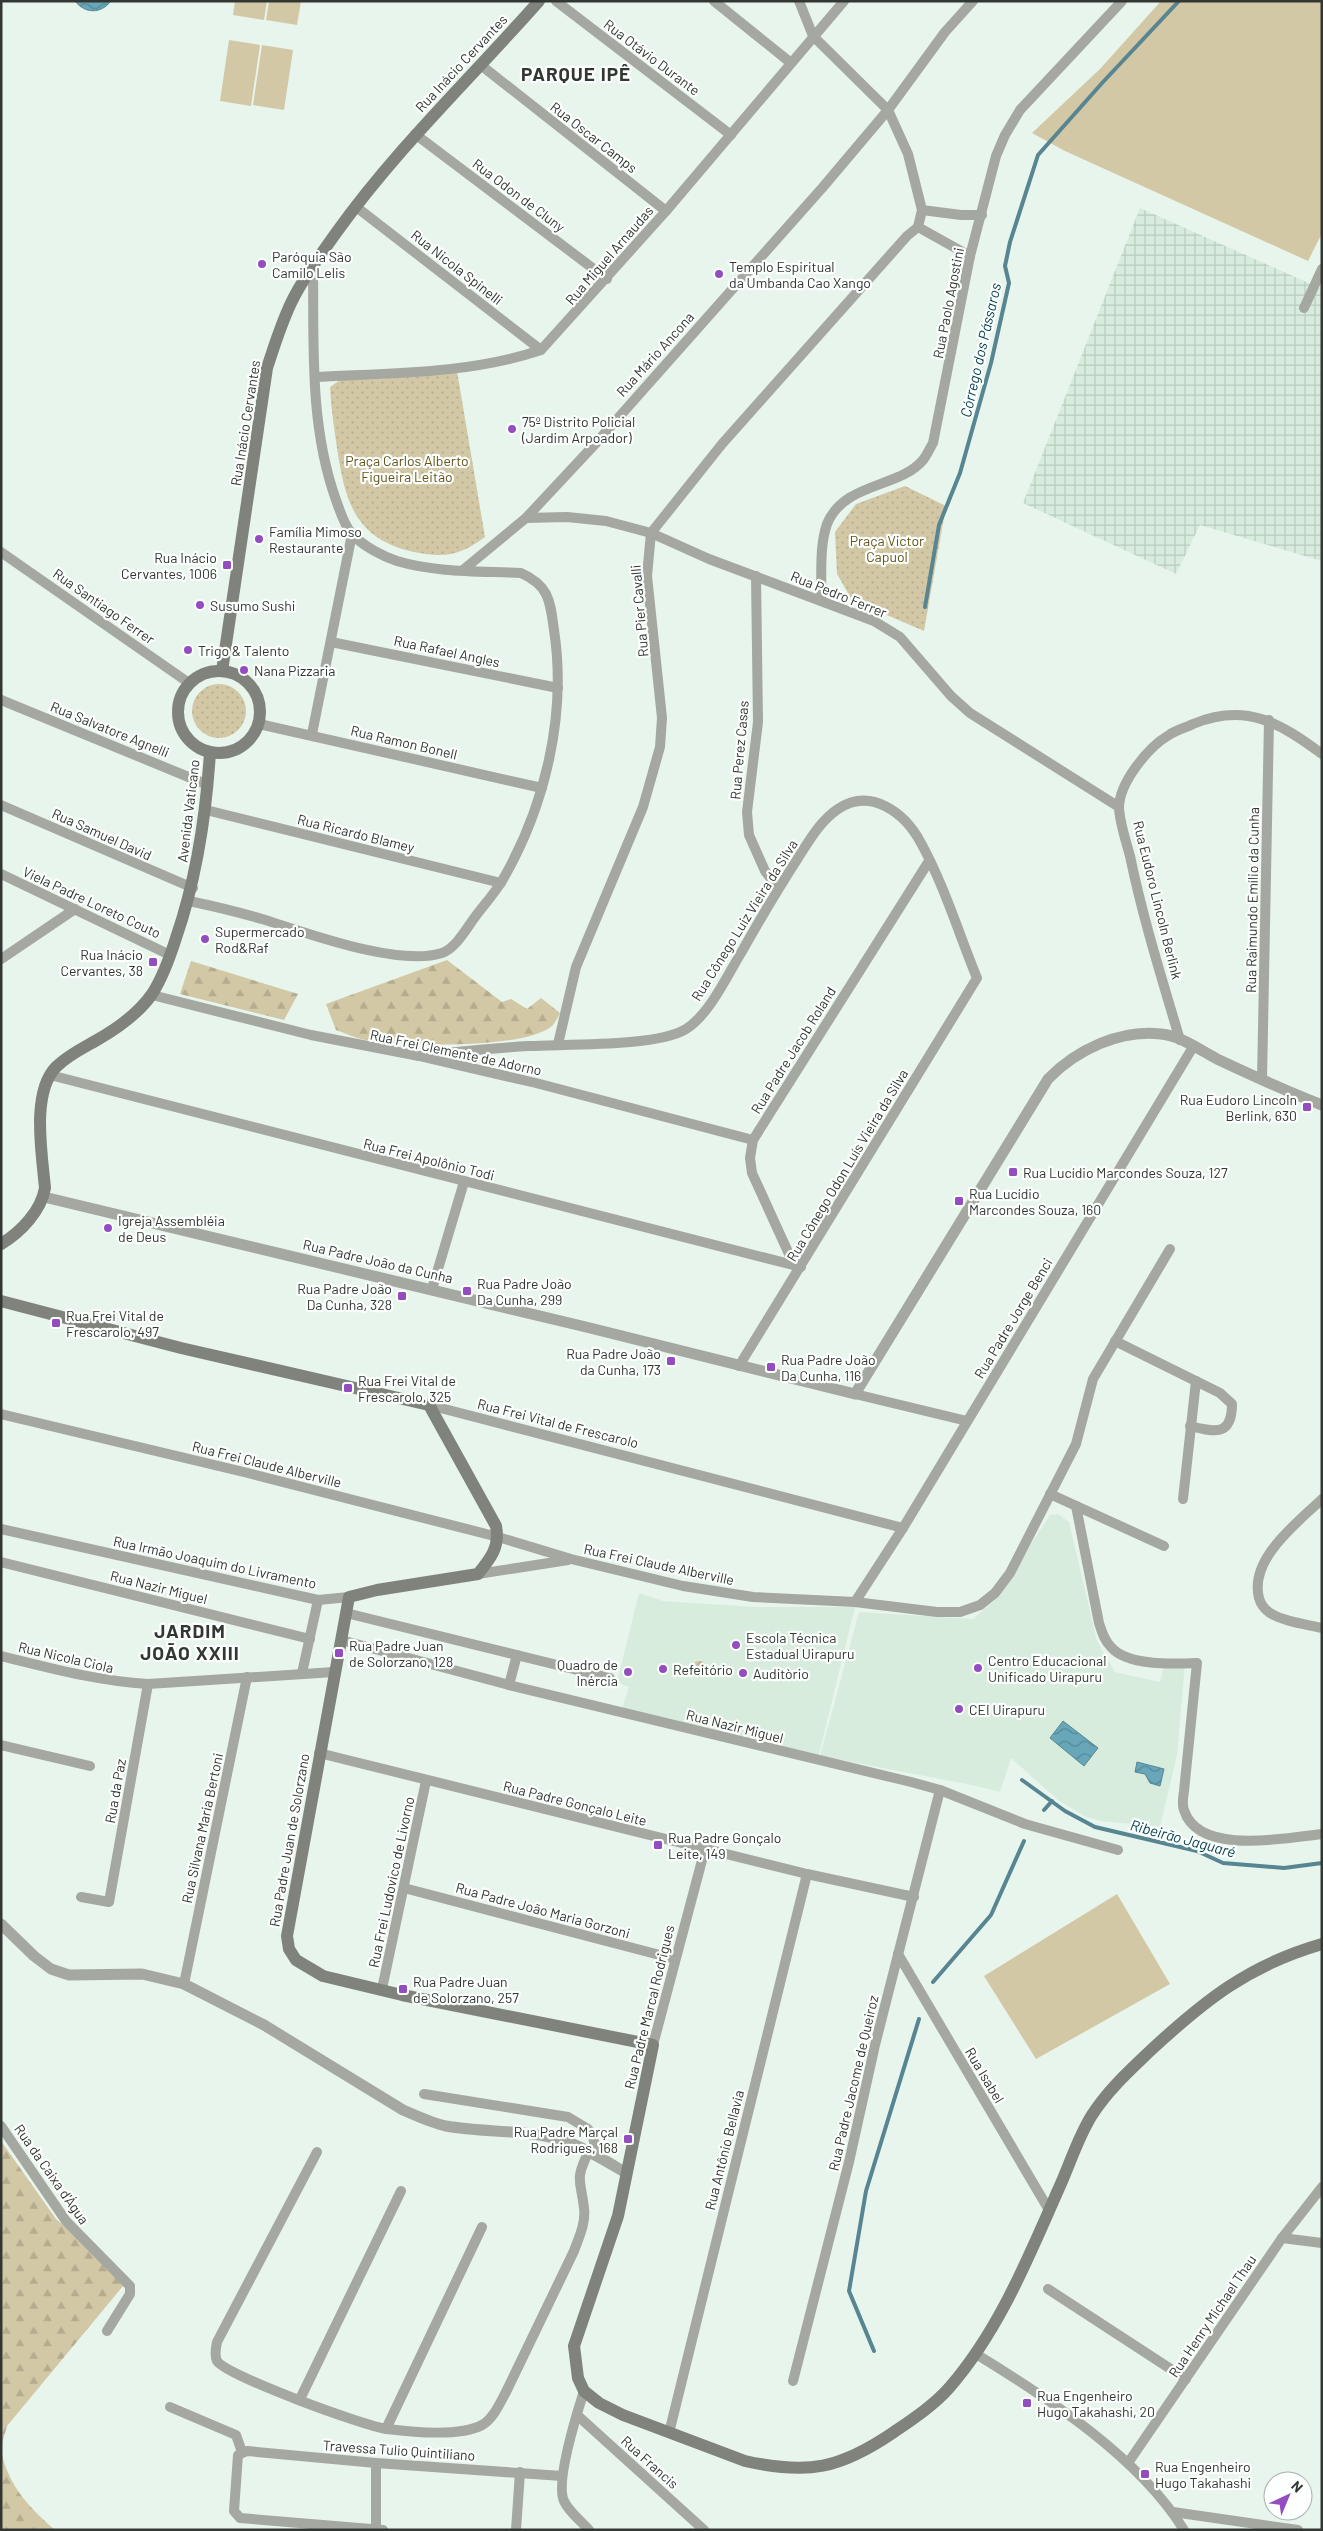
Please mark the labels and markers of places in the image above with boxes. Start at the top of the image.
place label: Paróquia São Camilo Lelis [272,248,352,281]
marker: Paróquia São Camilo Lelis [256,258,268,270]
place label: Templo Espiritual da Umbanda Cao Xango [729,258,871,291]
marker: Templo Espiritual da Umbanda Cao Xango [713,268,725,280]
place label: 75º Distrito Policial (Jardim Arpoador) [521,413,635,446]
marker: 75º Distrito Policial (Jardim Arpoador) [506,423,518,435]
place label: Família Mimoso Restaurante [269,523,362,556]
marker: Família Mimoso Restaurante [253,533,265,545]
place label: Rua Inácio Cervantes, 1006 [121,549,217,582]
marker: Rua Inácio Cervantes, 1006 [221,559,233,571]
place label: Susumo Sushi [210,597,295,614]
marker: Susumo Sushi [194,599,206,611]
place label: Trigo & Talento [198,642,289,659]
marker: Trigo & Talento [182,644,194,656]
place label: Nana Pizzaria [254,662,335,679]
marker: Nana Pizzaria [238,664,250,676]
place label: Supermercado Rod&Raf [215,923,305,956]
marker: Supermercado Rod&Raf [199,933,211,945]
place label: Rua Inácio Cervantes, 38 [60,946,143,979]
marker: Rua Inácio Cervantes, 38 [147,956,159,968]
place label: Rua Eudoro Lincoln Berlink, 630 [1180,1091,1297,1124]
marker: Rua Eudoro Lincoln Berlink, 630 [1301,1101,1313,1113]
place label: Rua Lucídio Marcondes Souza, 127 [1023,1164,1228,1181]
marker: Rua Lucídio Marcondes Souza, 127 [1007,1166,1019,1178]
place label: Rua Lucídio Marcondes Souza, 160 [969,1185,1101,1218]
marker: Rua Lucídio Marcondes Souza, 160 [953,1195,965,1207]
place label: Igreja Assembléia de Deus [118,1212,225,1245]
marker: Igreja Assembléia de Deus [102,1222,114,1234]
place label: Rua Padre João Da Cunha, 299 [477,1275,572,1308]
place label: Rua Padre João Da Cunha, 328 [297,1280,392,1313]
marker: Rua Padre João Da Cunha, 299 [461,1285,473,1297]
marker: Rua Padre João Da Cunha, 328 [396,1290,408,1302]
place label: Rua Frei Vital de Frescarolo, 497 [66,1307,164,1340]
marker: Rua Frei Vital de Frescarolo, 497 [50,1317,62,1329]
place label: Rua Padre João da Cunha, 173 [566,1345,661,1378]
place label: Rua Padre João Da Cunha, 116 [781,1351,876,1384]
marker: Rua Padre João da Cunha, 173 [665,1355,677,1367]
marker: Rua Padre João Da Cunha, 116 [765,1361,777,1373]
place label: Rua Frei Vital de Frescarolo, 325 [358,1372,456,1405]
marker: Rua Frei Vital de Frescarolo, 325 [342,1382,354,1394]
place label: Escola Técnica Estadual Uirapuru [746,1629,854,1662]
place label: Rua Padre Juan de Solorzano, 128 [349,1637,453,1670]
marker: Escola Técnica Estadual Uirapuru [730,1639,742,1651]
marker: Rua Padre Juan de Solorzano, 128 [333,1647,345,1659]
place label: Centro Educacional Unificado Uirapuru [988,1652,1107,1685]
place label: Quadro de Inércia [557,1656,618,1689]
place label: Refeitório [673,1661,733,1678]
marker: Centro Educacional Unificado Uirapuru [972,1662,984,1674]
marker: Refeitório [657,1663,669,1675]
place label: Auditòrio [753,1665,809,1682]
marker: Quadro de Inércia [622,1666,634,1678]
marker: Auditòrio [737,1667,749,1679]
place label: CEI Uirapuru [969,1701,1045,1718]
marker: CEI Uirapuru [953,1703,965,1715]
place label: Rua Padre Gonçalo Leite, 149 [668,1829,781,1862]
marker: Rua Padre Gonçalo Leite, 149 [652,1839,664,1851]
place label: Rua Padre Juan de Solorzano, 257 [413,1973,519,2006]
marker: Rua Padre Juan de Solorzano, 257 [397,1983,409,1995]
place label: Rua Padre Marçal Rodrigues, 168 [514,2123,618,2156]
marker: Rua Padre Marçal Rodrigues, 168 [622,2133,634,2145]
place label: Rua Engenheiro Hugo Takahashi, 20 [1037,2387,1155,2420]
marker: Rua Engenheiro Hugo Takahashi, 20 [1021,2397,1033,2409]
place label: Rua Engenheiro Hugo Takahashi [1155,2458,1251,2491]
marker: Rua Engenheiro Hugo Takahashi [1139,2468,1151,2480]

